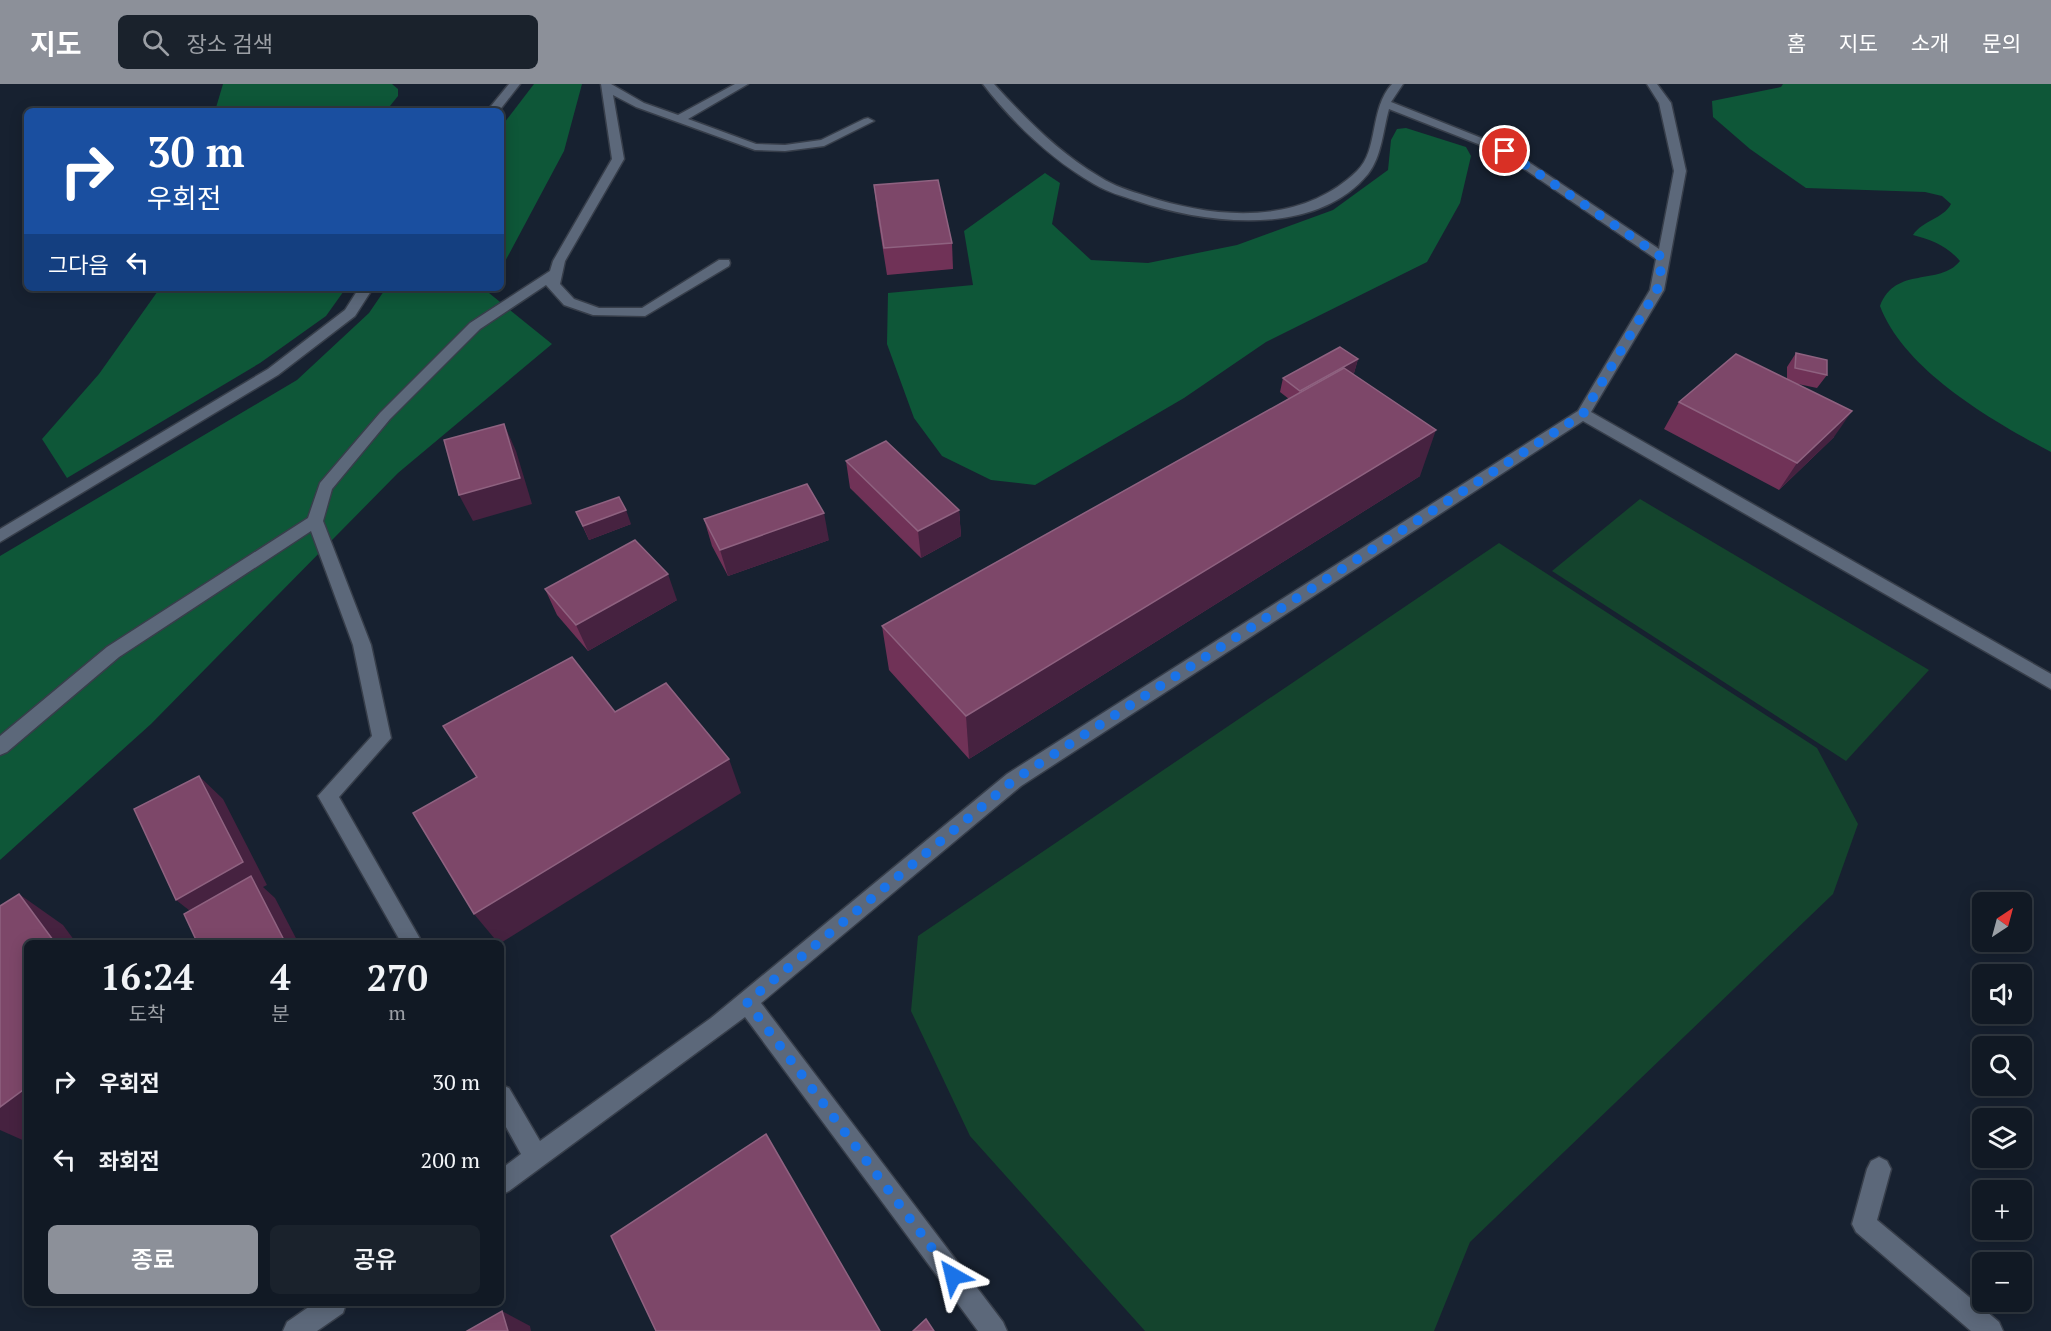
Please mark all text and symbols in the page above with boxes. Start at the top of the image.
search box [118,15,538,69]
text: 지도 [30,25,82,62]
icon: search [139,26,172,59]
text: 장소 검색 [187,29,273,58]
text: 홈 [1787,29,1806,57]
text: 지도 [1839,29,1878,57]
text: 소개 [1911,29,1949,57]
text: 문의 [1982,29,2021,57]
text: 30 m [147,123,245,179]
pin [1479,125,1530,176]
icon: right [48,132,126,210]
icon: arrive [1488,134,1521,167]
text: 우회전 [147,180,222,216]
icon: left [121,246,154,279]
text: 그다음 [48,250,109,279]
north arrow [1972,892,2032,952]
map controls [1972,892,2032,1312]
text: 16:24 [100,953,194,1000]
text: 4 [270,953,291,1000]
text: 270 [367,954,428,1001]
button: sound [1972,964,2032,1024]
text: m [389,999,406,1026]
text: 도착 [129,1000,165,1027]
text: 분 [271,1000,290,1027]
button: search [1972,1036,2032,1096]
icon: right [48,1065,81,1098]
text: 30 m [432,1067,480,1096]
text: 우회전 [99,1068,160,1097]
button: layers [1972,1108,2032,1168]
icon: left [48,1143,81,1176]
text: 200 m [420,1145,480,1174]
text: 좌회전 [99,1146,160,1175]
button: + [1972,1180,2032,1240]
button: 종료 [48,1225,258,1294]
button: 공유 [270,1225,480,1294]
position arrow [921,1244,985,1308]
button: − [1972,1252,2032,1312]

